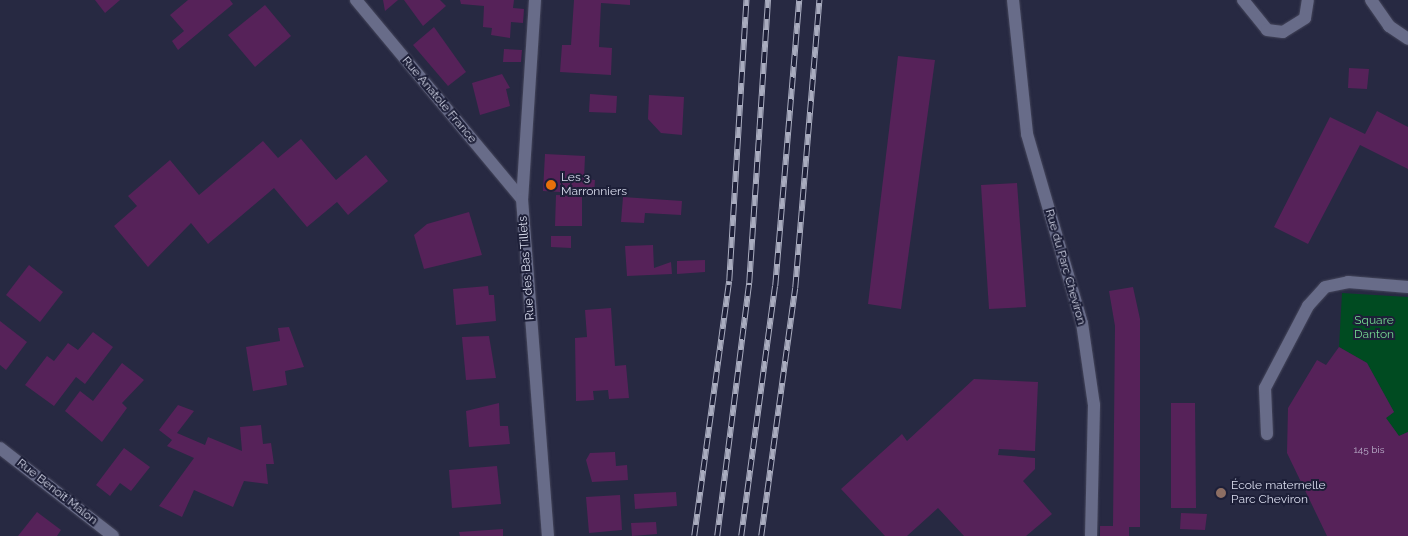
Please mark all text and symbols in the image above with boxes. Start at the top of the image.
street label: Rue Anatole France [398,54,480,146]
place label: Les 3 Marronniers [561,171,627,199]
marker: Les 3 Marronniers [545,179,557,191]
street label: Rue du Parc Cheviron [1042,208,1088,326]
street label: Rue des Bas Tillets [516,215,538,321]
park label: Square Danton [1354,314,1394,342]
house number: 145 bis [1354,444,1384,456]
street label: Rue Benoît Malon [14,456,100,528]
place label: École maternelle Parc Cheviron [1231,479,1325,507]
marker: École maternelle Parc Cheviron [1215,487,1227,499]

